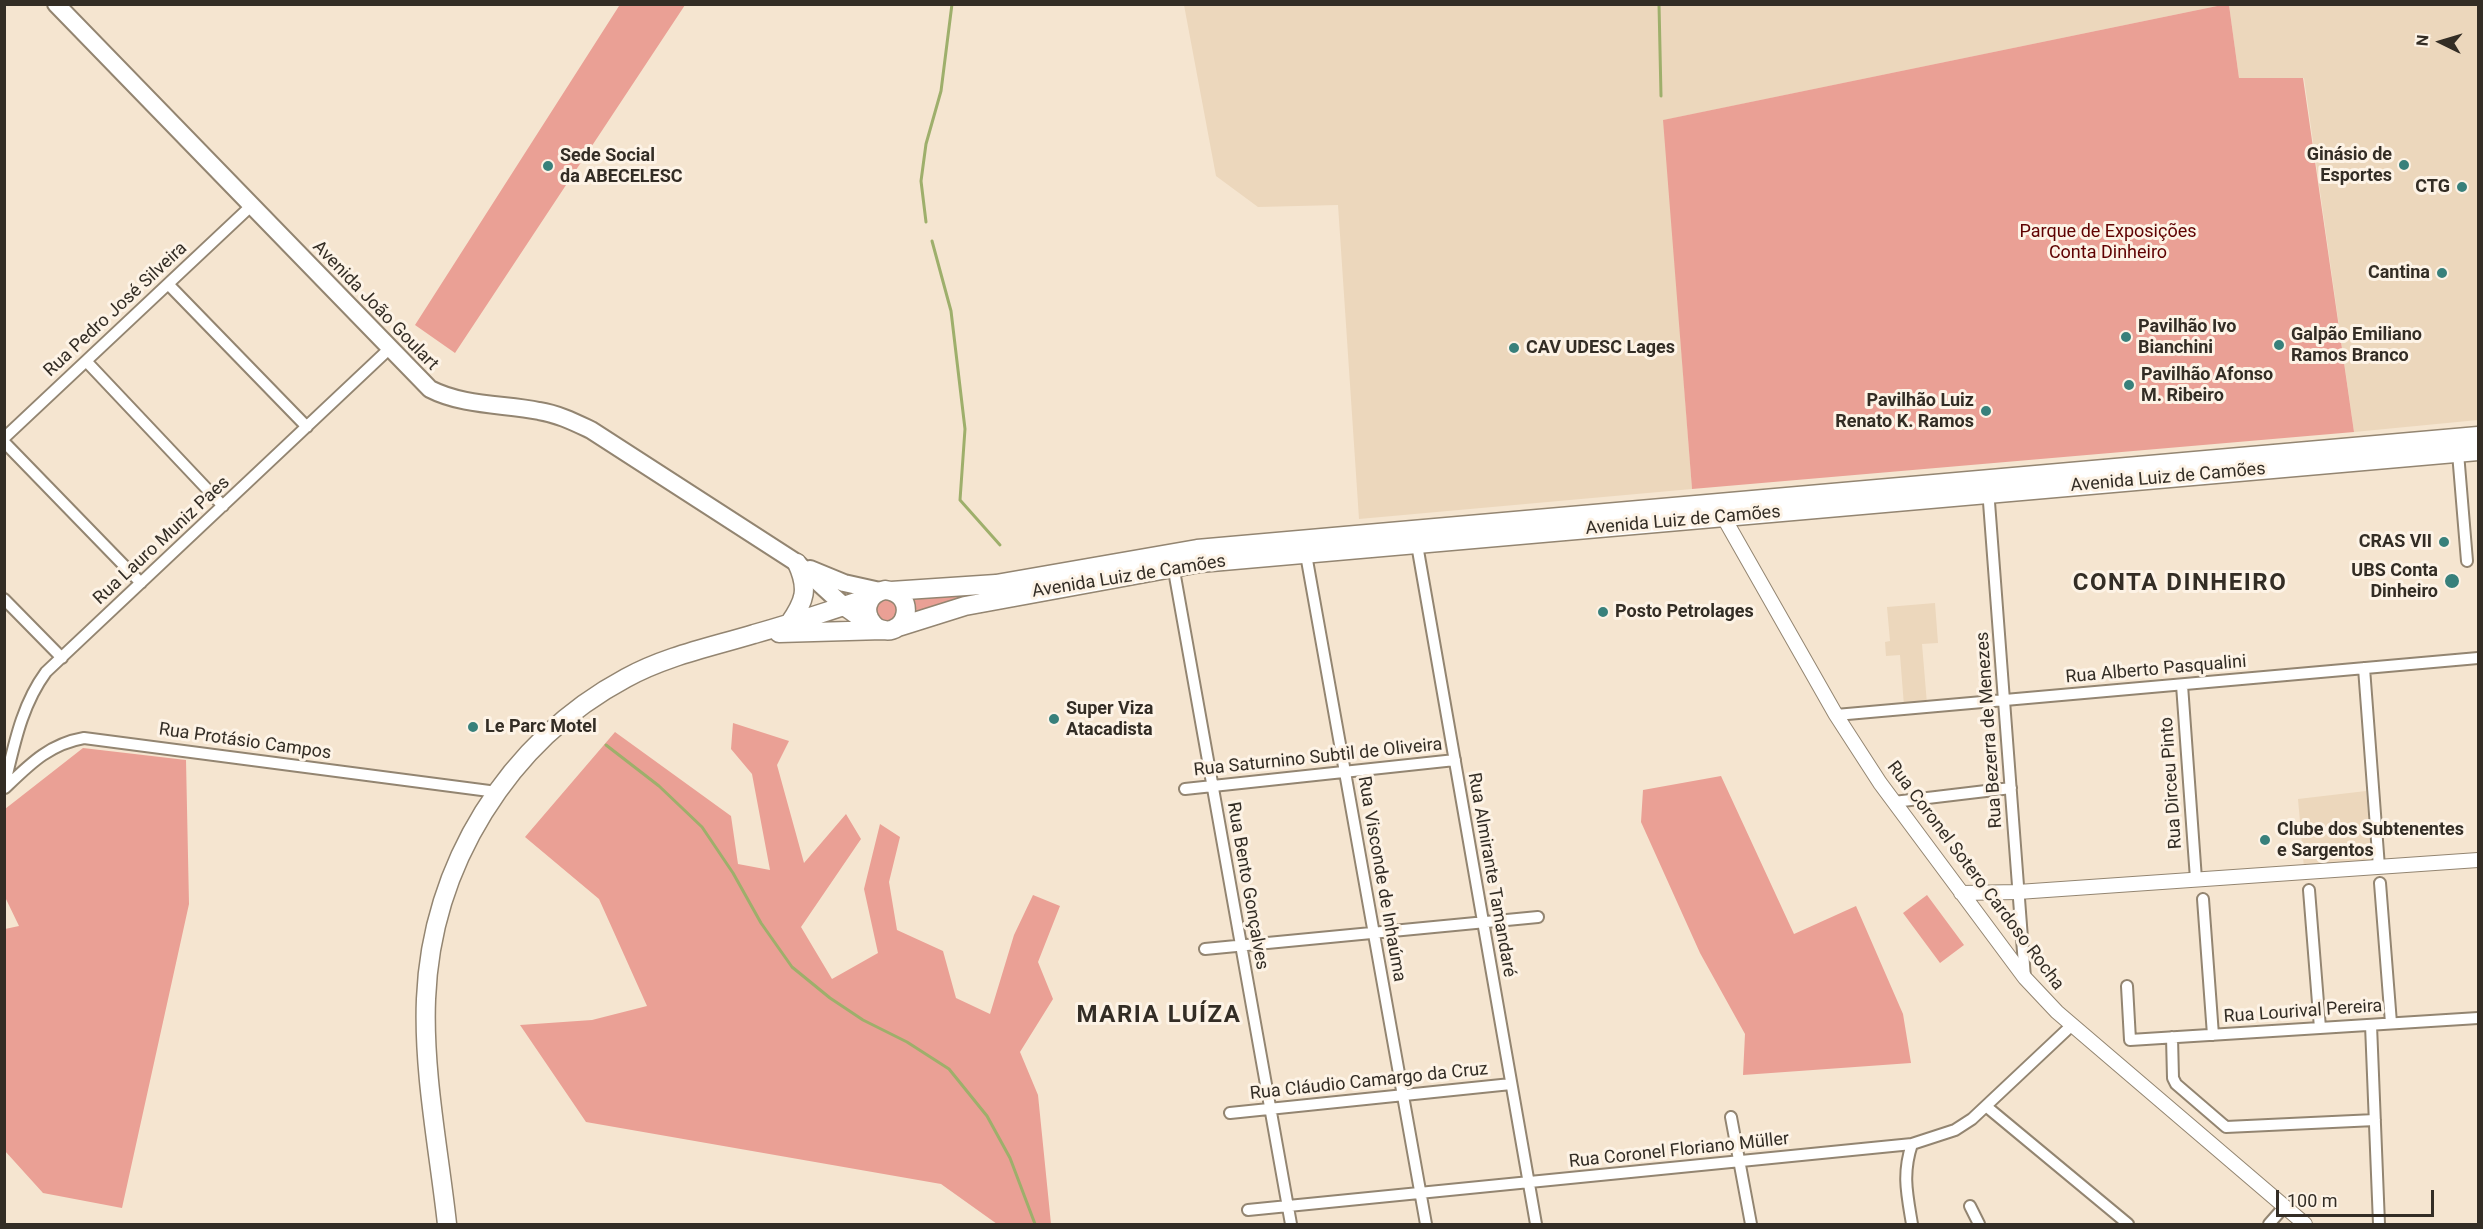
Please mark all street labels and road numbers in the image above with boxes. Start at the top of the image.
street label: Avenida João Goulart [308,237,442,375]
street label: Rua Pedro José Silveira [40,238,192,382]
street label: Avenida Luiz de Camões [2070,459,2266,497]
street label: Rua Lauro Muniz Paes [89,472,235,610]
street label: Avenida Luiz de Camões [1585,502,1781,540]
street label: Avenida Luiz de Camões [1031,551,1227,603]
street label: Rua Bezerra de Menezes [1972,631,2008,829]
street label: Rua Alberto Pasqualini [2065,651,2247,689]
street label: Rua Dirceu Pinto [2157,716,2187,850]
street label: Rua Protásio Campos [157,719,333,765]
street label: Rua Saturnino Subtil de Oliveira [1193,734,1443,782]
street label: Rua Coronel Sotero Cardoso Rocha [1882,757,2068,995]
street label: Rua Almirante Tamandaré [1462,771,1520,979]
street label: Rua Visconde de Inhaúma [1352,775,1410,983]
street label: Rua Bento Gonçalves [1222,800,1272,972]
street label: Rua Lourival Pereira [2223,996,2383,1028]
street label: Rua Cláudio Camargo da Cruz [1249,1059,1489,1105]
street label: Rua Coronel Floriano Müller [1568,1129,1790,1173]

